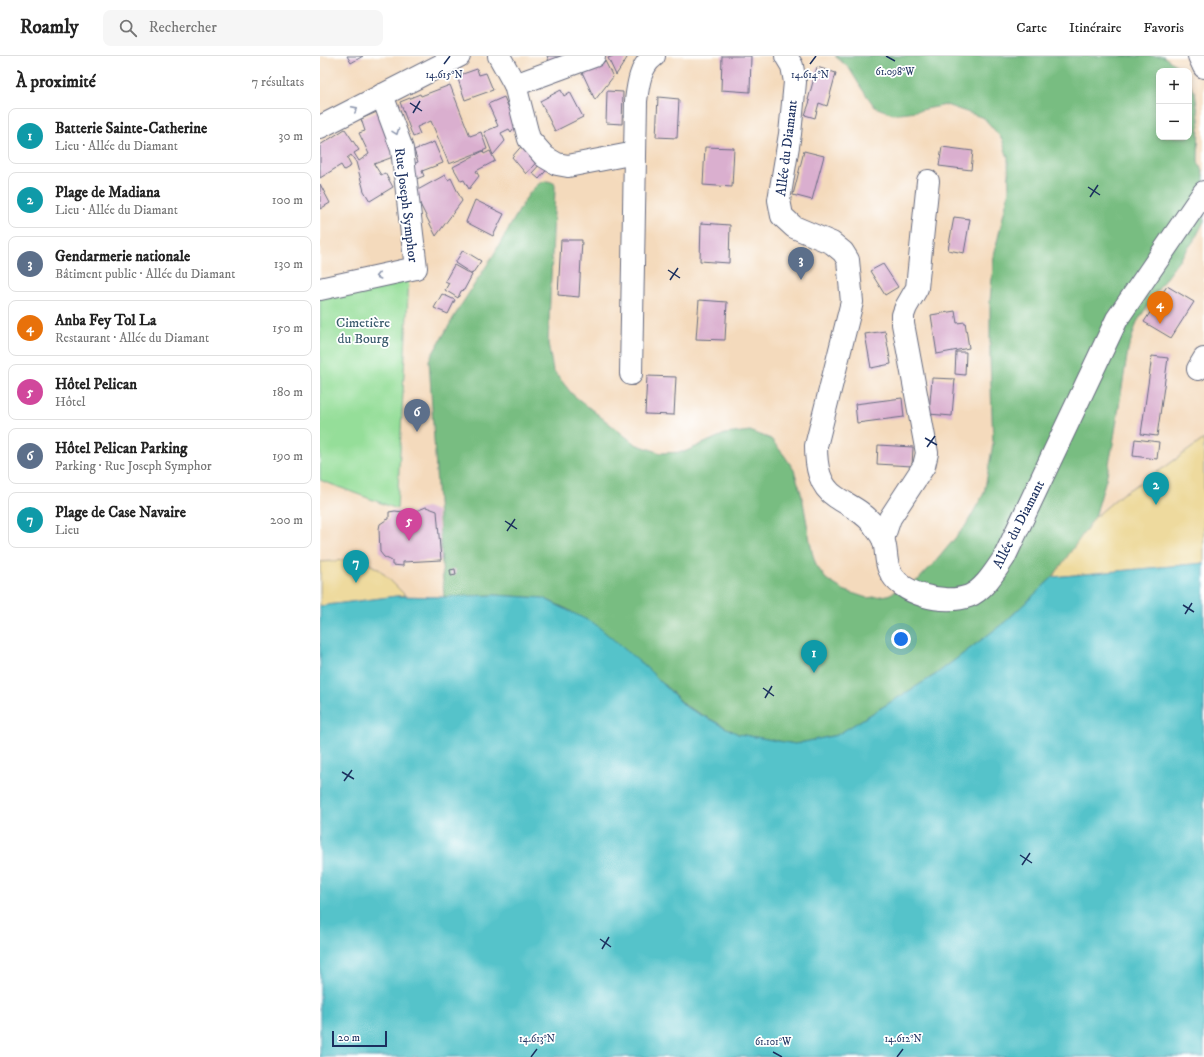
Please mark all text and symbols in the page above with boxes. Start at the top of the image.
search box [103,10,383,46]
text: Roamly [20,16,79,39]
icon: search [117,17,139,39]
text: Rechercher [149,18,217,37]
text: Carte [1016,19,1047,37]
text: Itinéraire [1069,19,1122,37]
text: Favoris [1144,19,1184,37]
text: 61.098°W [876,66,915,78]
map controls [1156,68,1192,140]
button: + [1156,68,1192,104]
text: 14.615°N [425,69,463,81]
text: 14.614°N [791,69,829,81]
text: À proximité [16,71,96,93]
text: 7 résultats [251,74,304,90]
street label: Allée du Diamant [772,98,802,197]
button: − [1156,104,1192,140]
one-way arrow [350,107,358,114]
text: Batterie Sainte-Catherine [55,119,207,138]
text: 1 [28,128,32,144]
text: 30 m [279,128,303,144]
one-way arrow [391,128,399,135]
text: Lieu · Allée du Diamant [55,138,178,154]
street label: Rue Joseph Symphor [390,147,422,264]
text: Plage de Madiana [55,183,160,202]
text: 2 [27,192,33,208]
text: 100 m [272,192,303,208]
text: Lieu · Allée du Diamant [55,202,178,218]
text: Gendarmerie nationale [55,247,190,266]
pin: 3 [788,247,814,280]
text: 3 [28,256,32,272]
text: 130 m [274,256,303,272]
text: Bâtiment public · Allée du Diamant [55,266,235,282]
one-way arrow [375,272,382,280]
pin: 4 [1147,291,1173,324]
text: Anba Fey Tol La [55,311,156,330]
park label: Cimetière du Bourg [336,314,390,348]
text: 4 [26,320,34,336]
text: 150 m [272,320,303,336]
text: Restaurant · Allée du Diamant [55,330,209,346]
text: Hôtel Pelican [55,375,137,394]
text: 5 [27,384,33,400]
text: 180 m [272,384,303,400]
text: Hôtel [55,394,86,410]
pin: 6 [404,399,430,432]
text: Hôtel Pelican Parking [55,439,187,458]
text: 6 [27,448,33,464]
text: 190 m [272,448,303,464]
text: Parking · Rue Joseph Symphor [55,458,212,474]
pin: 2 [1143,472,1169,505]
street label: Allée du Diamant [989,477,1049,572]
text: Plage de Case Navaire [55,503,186,522]
pin: 5 [396,508,422,541]
text: 7 [27,512,33,528]
text: 200 m [270,512,303,528]
text: Lieu [55,522,79,538]
pin: 7 [343,550,369,583]
your location [891,629,911,649]
pin: 1 [801,640,827,673]
scale bar [332,1029,387,1048]
text: 20 m [338,1031,360,1045]
text: 14.613°N [519,1033,555,1045]
text: 14.612°N [884,1033,922,1045]
text: 61.101°W [755,1036,792,1048]

